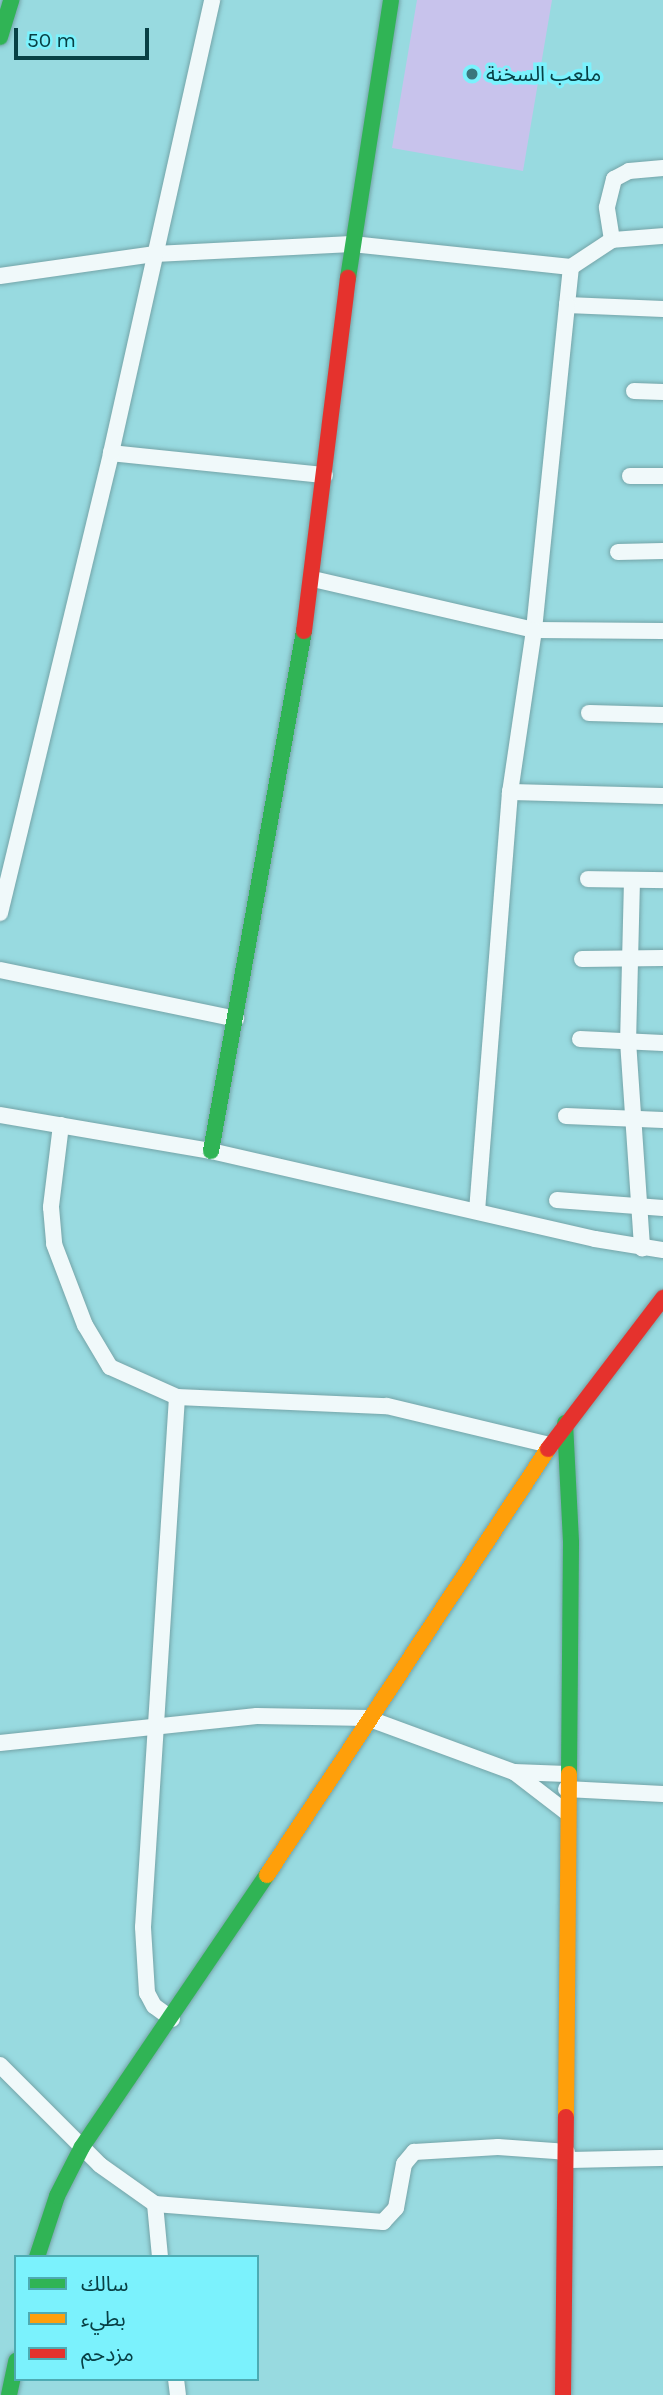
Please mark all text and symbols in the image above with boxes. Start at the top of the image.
scale bar [18,14,152,58]
text: 50 m [27,28,76,52]
place label: ملعب السخنة [486,61,601,87]
marker: ملعب السخنة [464,66,480,82]
legend [14,2255,259,2381]
text: سالك [81,2272,128,2296]
text: بطيء [81,2307,126,2331]
text: مزدحم [81,2342,134,2366]

